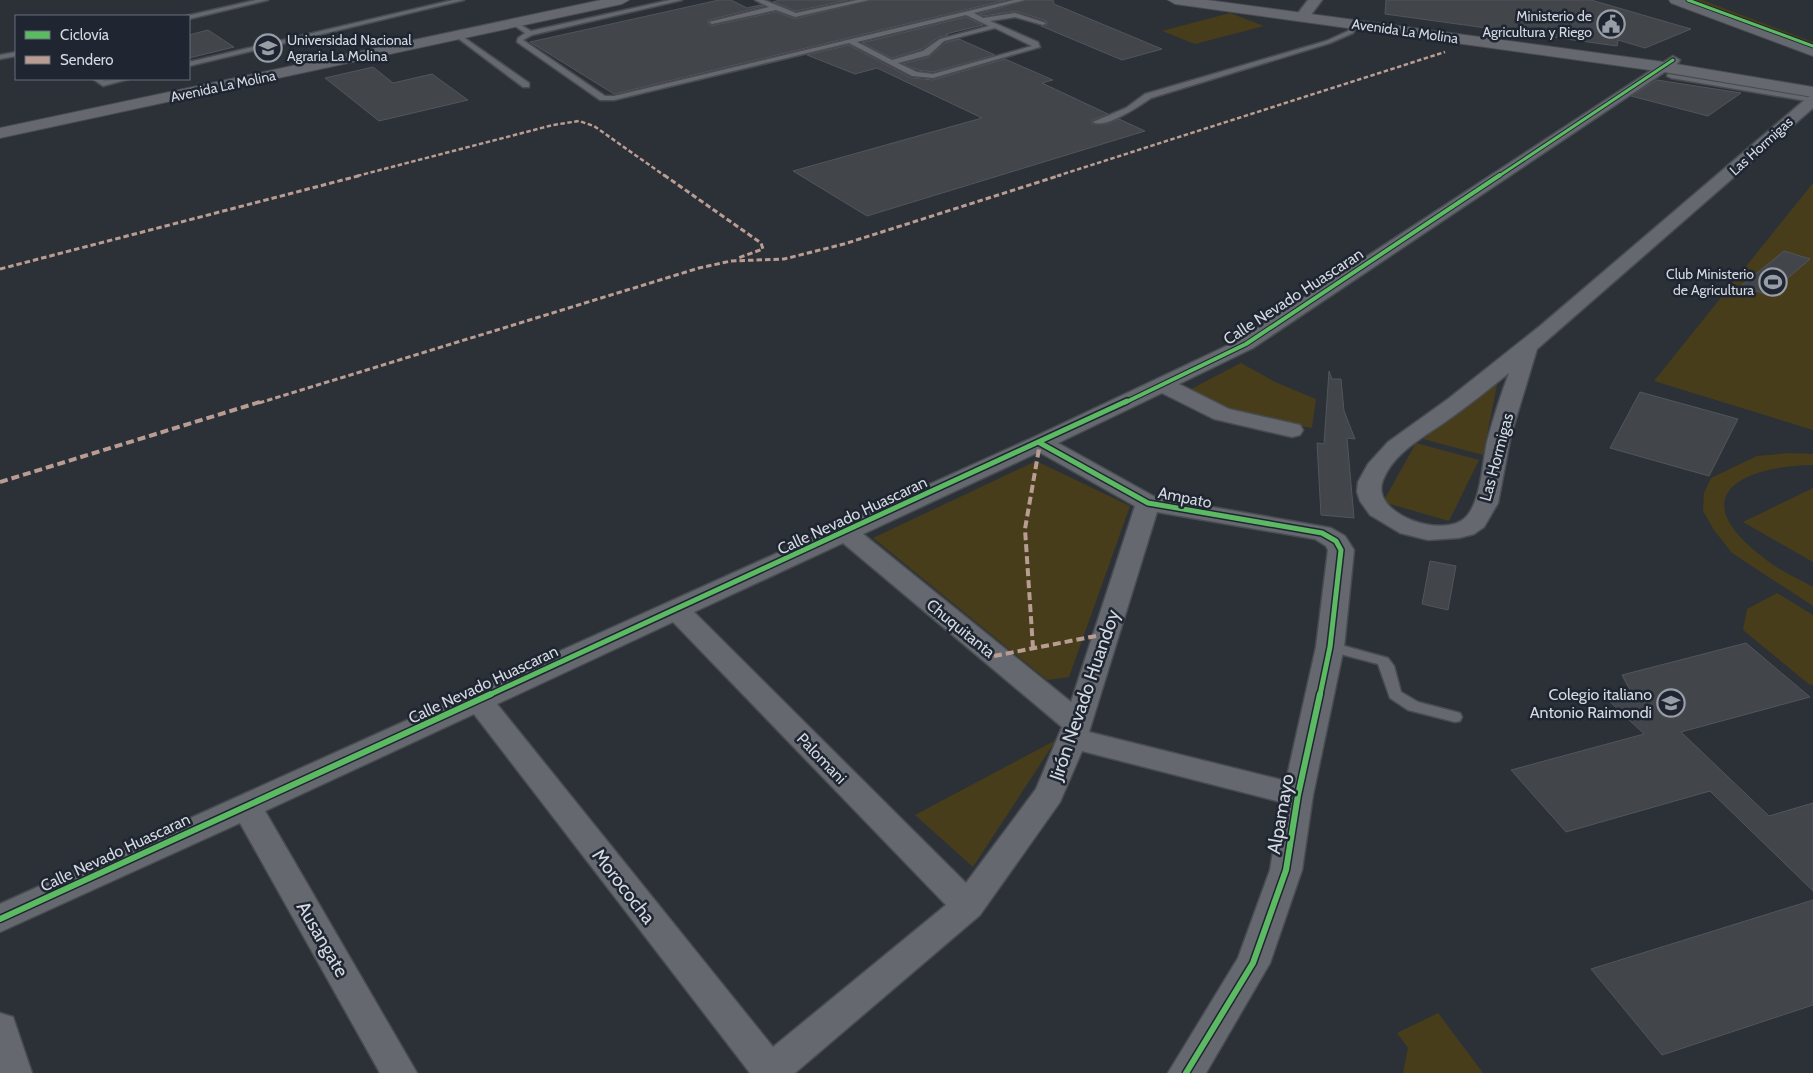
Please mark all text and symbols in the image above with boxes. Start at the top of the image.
place label: Ministerio de Agricultura y Riego [1483,7,1592,41]
public building icon: Ministerio de Agricultura y Riego [1596,9,1626,39]
legend [15,15,190,80]
street label: Avenida La Molina [1351,15,1460,47]
text: Ciclovía [60,26,110,44]
place label: Universidad Nacional Agraria La Molina [287,31,412,65]
school or university icon: Universidad Nacional Agraria La Molina [253,33,283,63]
text: Sendero [60,51,114,69]
street label: Avenida La Molina [169,66,278,106]
street label: Las Hormigas [1726,113,1797,179]
street label: Calle Nevado Huascaran [1220,244,1367,349]
place label: Club Ministerio de Agricultura [1666,265,1754,299]
sports icon: Club Ministerio de Agricultura [1758,267,1788,297]
street label: Las Hormigas [1476,411,1517,503]
street label: Calle Nevado Huascaran [774,472,930,559]
street label: Ampato [1156,483,1214,512]
street label: Chuquitanta [923,595,999,662]
street label: Jirón Nevado Huandoy [1044,606,1125,785]
street label: Calle Nevado Huascaran [405,641,561,728]
place label: Colegio italiano Antonio Raimondi [1530,685,1652,722]
school or university icon: Colegio italiano Antonio Raimondi [1656,688,1686,718]
street label: Palomani [793,729,850,788]
street label: Alpamayo [1262,772,1299,856]
street label: Calle Nevado Huascaran [37,809,193,896]
street label: Morococha [587,844,660,928]
street label: Ausangate [292,897,354,981]

